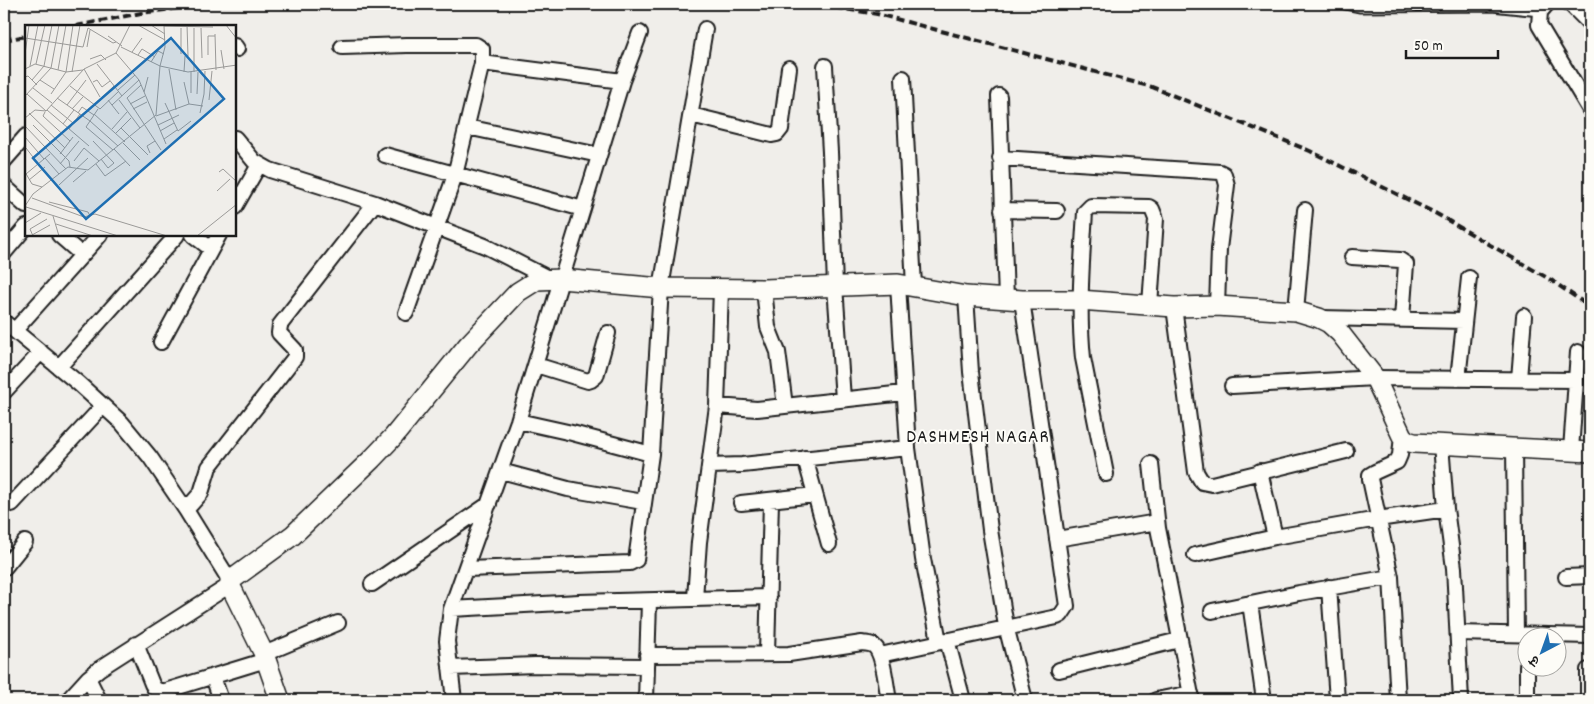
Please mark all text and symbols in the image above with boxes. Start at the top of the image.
inset map [25,25,236,236]
scale bar [1406,28,1499,60]
text: 50 m [1414,36,1443,58]
district label: DASHMESH NAGAR [906,425,1050,452]
north arrow [1516,626,1566,676]
text: उ [1524,649,1545,671]

